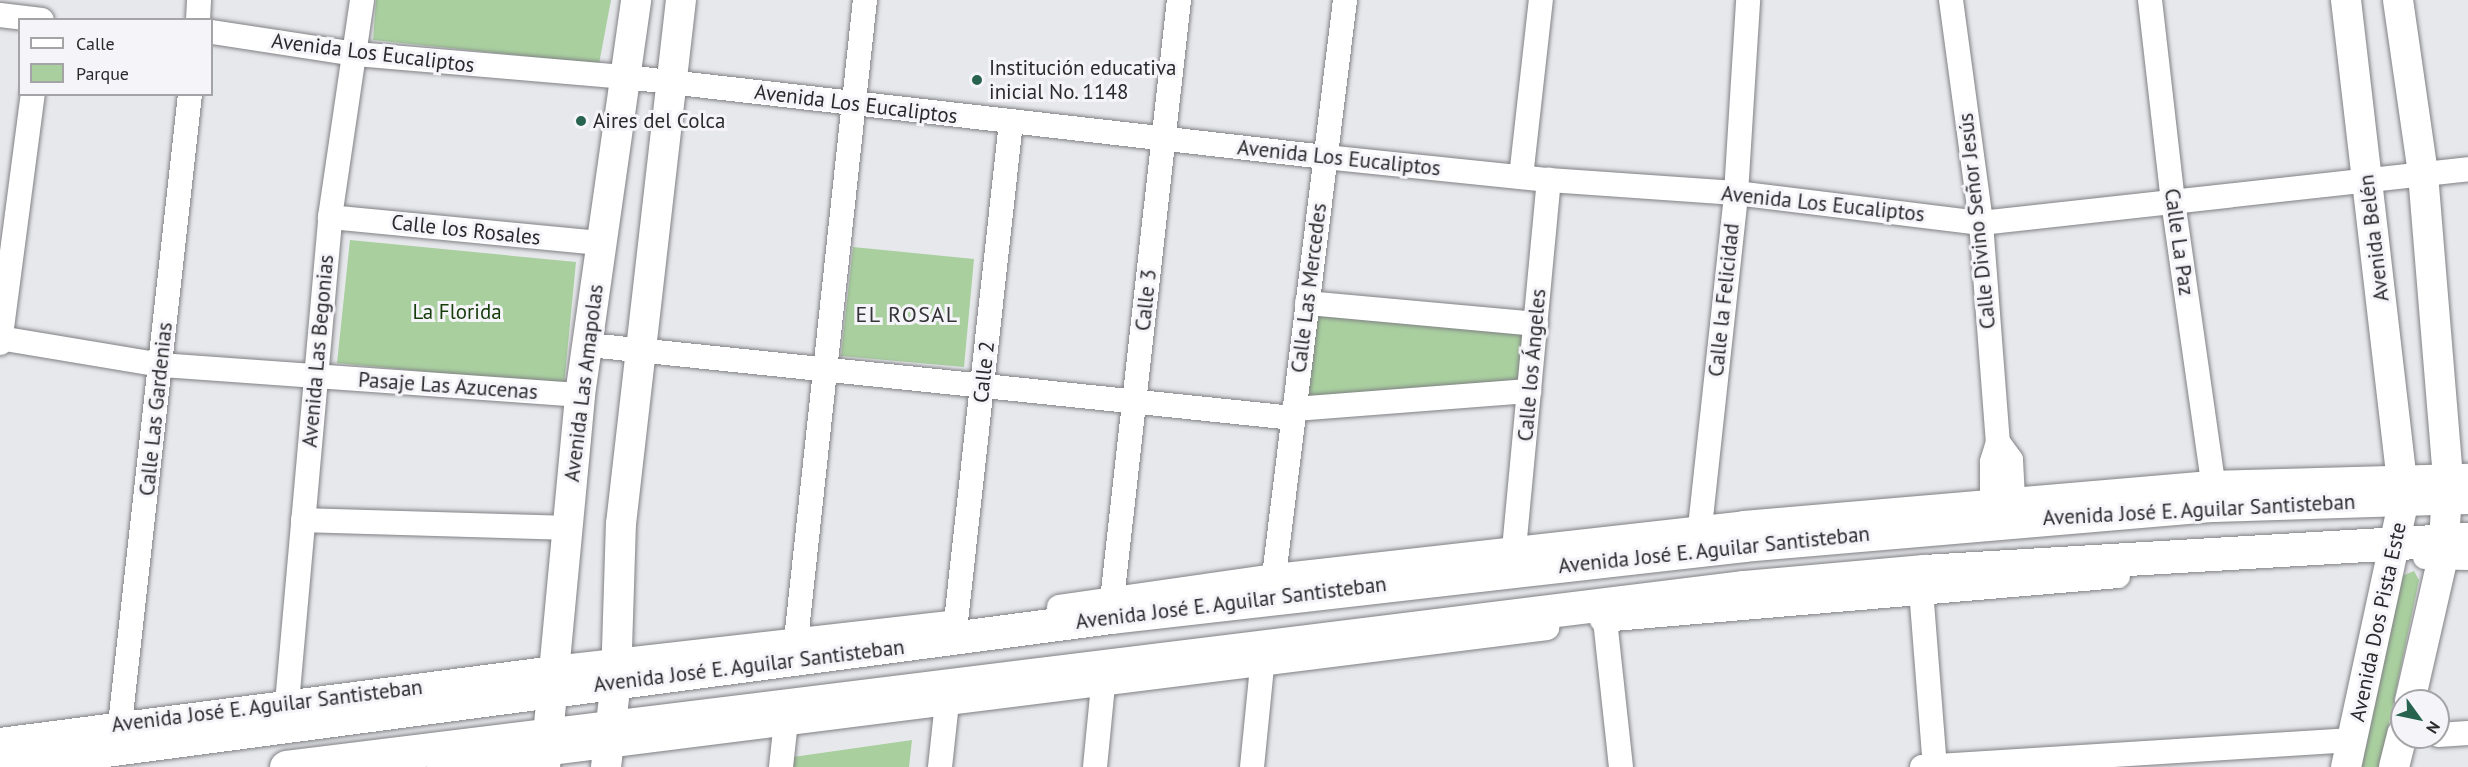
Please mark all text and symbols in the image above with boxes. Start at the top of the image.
legend [18,18,213,96]
street label: Avenida Los Eucaliptos [270,28,476,78]
text: Calle [76,32,115,55]
place label: Institución educativa inicial No. 1148 [989,55,1177,105]
text: Parque [76,62,129,85]
marker: Institución educativa inicial No. 1148 [970,73,984,87]
street label: Avenida Los Eucaliptos [753,79,959,129]
place label: Aires del Colca [593,108,725,134]
street label: Calle Divino Señor Jesús [1953,112,2001,330]
marker: Aires del Colca [574,114,588,128]
street label: Avenida Los Eucaliptos [1236,135,1442,181]
street label: Avenida Belén [2354,173,2394,303]
street label: Avenida Los Eucaliptos [1720,181,1926,227]
street label: Calle La Paz [2159,187,2199,297]
street label: Calle Las Mercedes [1286,202,1332,374]
street label: Calle los Rosales [390,210,542,250]
street label: Calle la Felicidad [1703,222,1745,378]
street label: Avenida Las Begonias [297,254,339,448]
street label: Calle 3 [1130,268,1162,332]
street label: Avenida Las Amapolas [559,282,609,484]
street label: Calle los Ángeles [1513,287,1551,443]
park label: La Florida [412,299,502,325]
district label: EL ROSAL [855,302,959,328]
street label: Calle Las Gardenias [134,321,178,497]
street label: Calle 2 [968,340,1000,404]
street label: Pasaje Las Azucenas [357,367,539,405]
street label: Avenida José E. Aguilar Santisteban [2041,489,2357,531]
street label: Avenida Dos Pista Este [2345,520,2411,724]
street label: Avenida José E. Aguilar Santisteban [1556,521,1872,579]
street label: Avenida José E. Aguilar Santisteban [1073,571,1389,635]
street label: Avenida José E. Aguilar Santisteban [591,634,907,698]
street label: Avenida José E. Aguilar Santisteban [109,674,425,738]
north arrow [2390,689,2450,749]
text: N [2422,718,2445,738]

